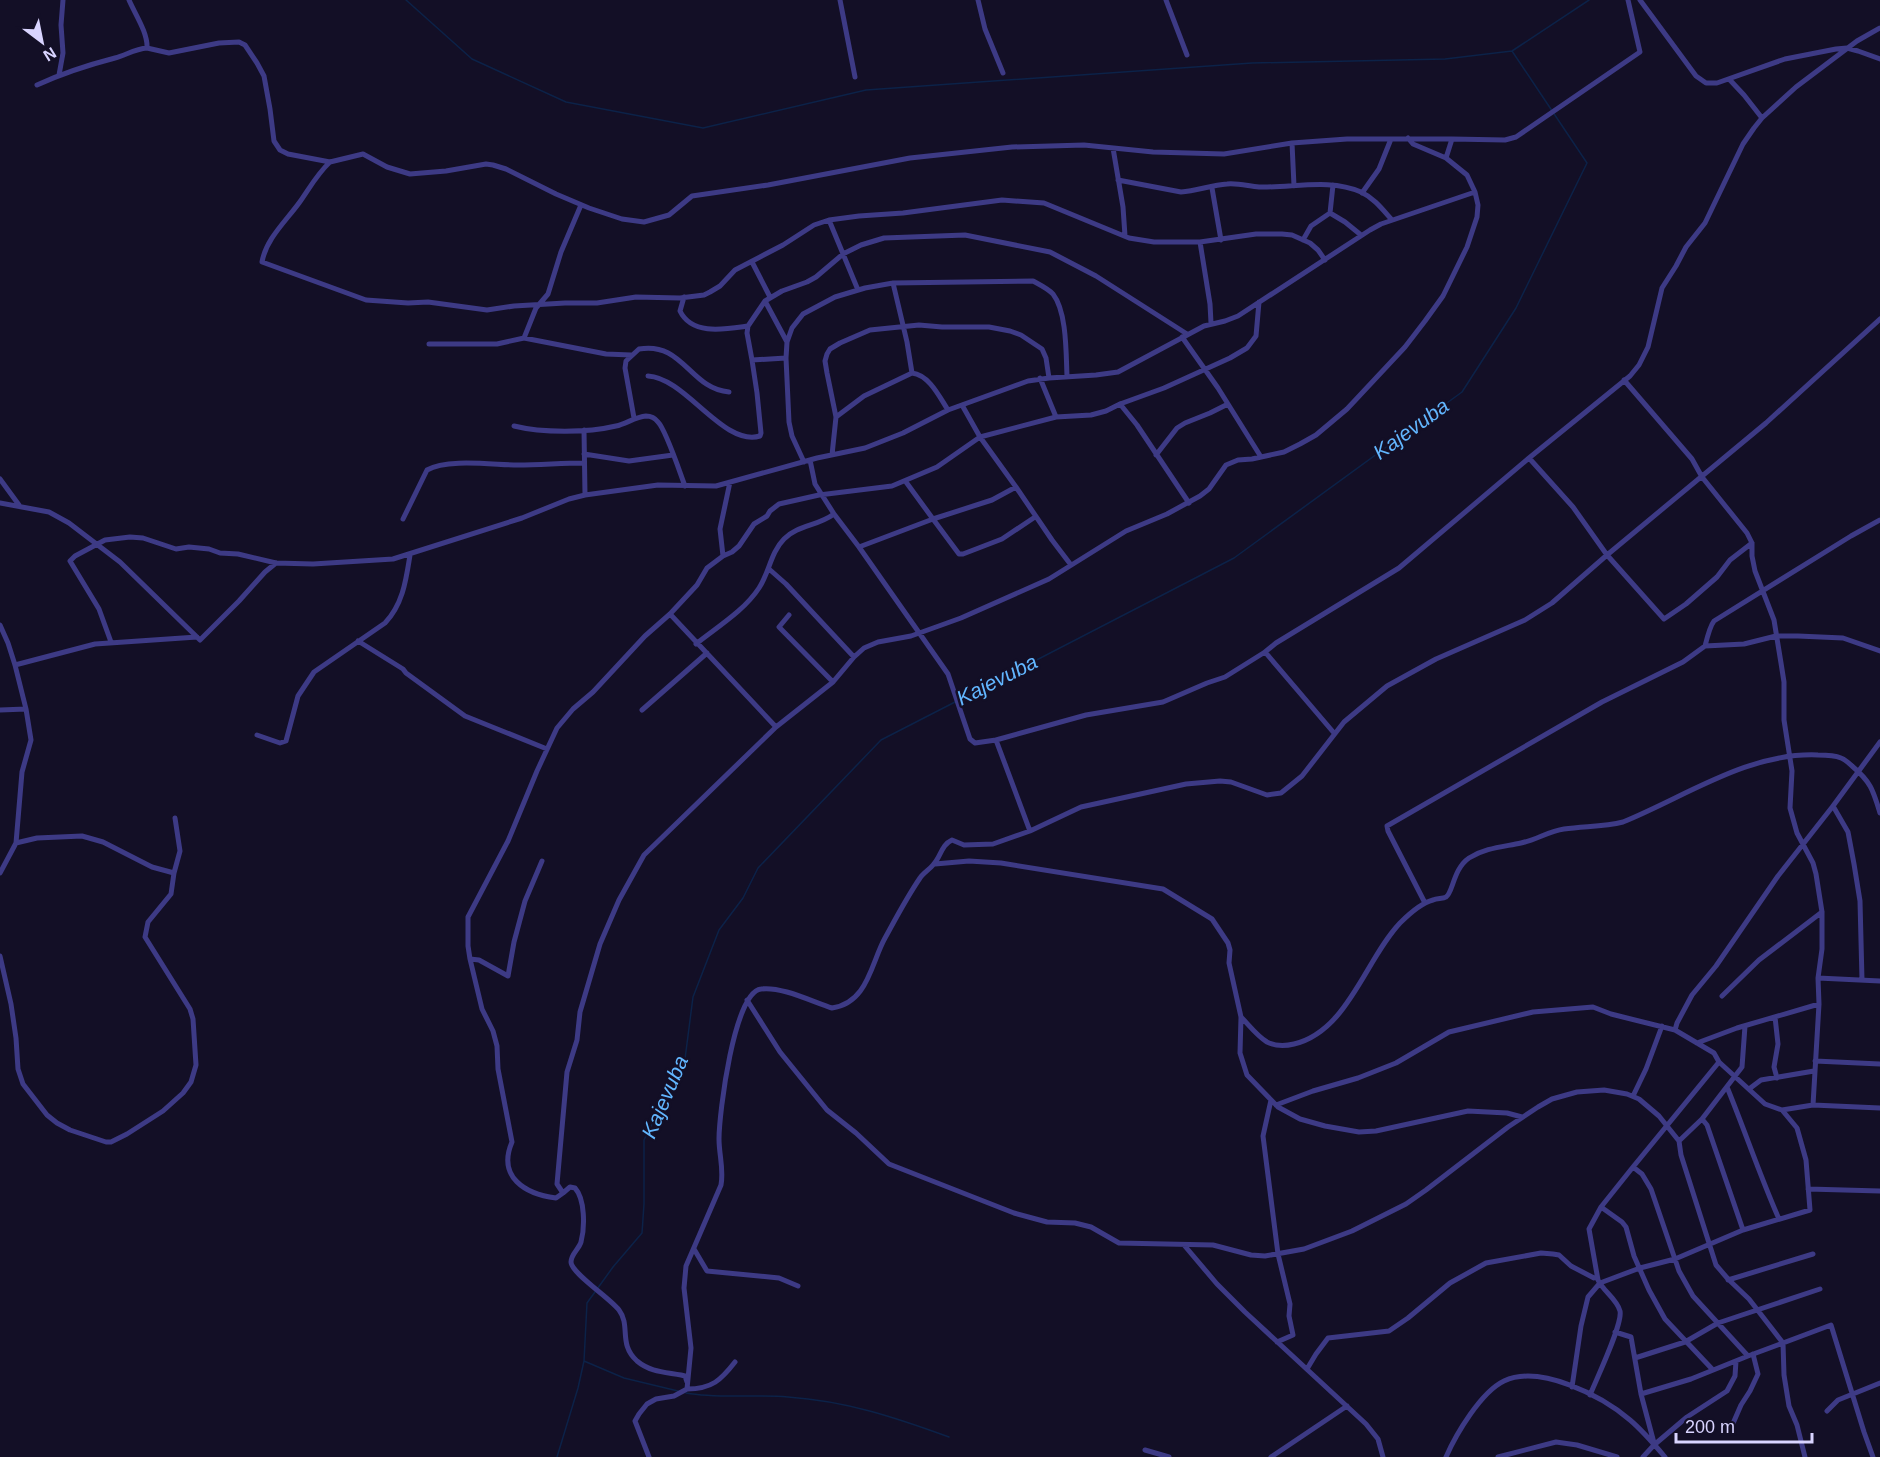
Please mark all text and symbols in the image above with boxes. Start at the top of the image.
north arrow [12,12,72,72]
text: N [40,44,59,65]
water label: Kajevuba [1369,394,1453,464]
water label: Kajevuba [953,649,1041,710]
water label: Kajevuba [637,1052,692,1142]
scale bar [1676,1406,1812,1444]
text: 200 m [1685,1417,1735,1437]

